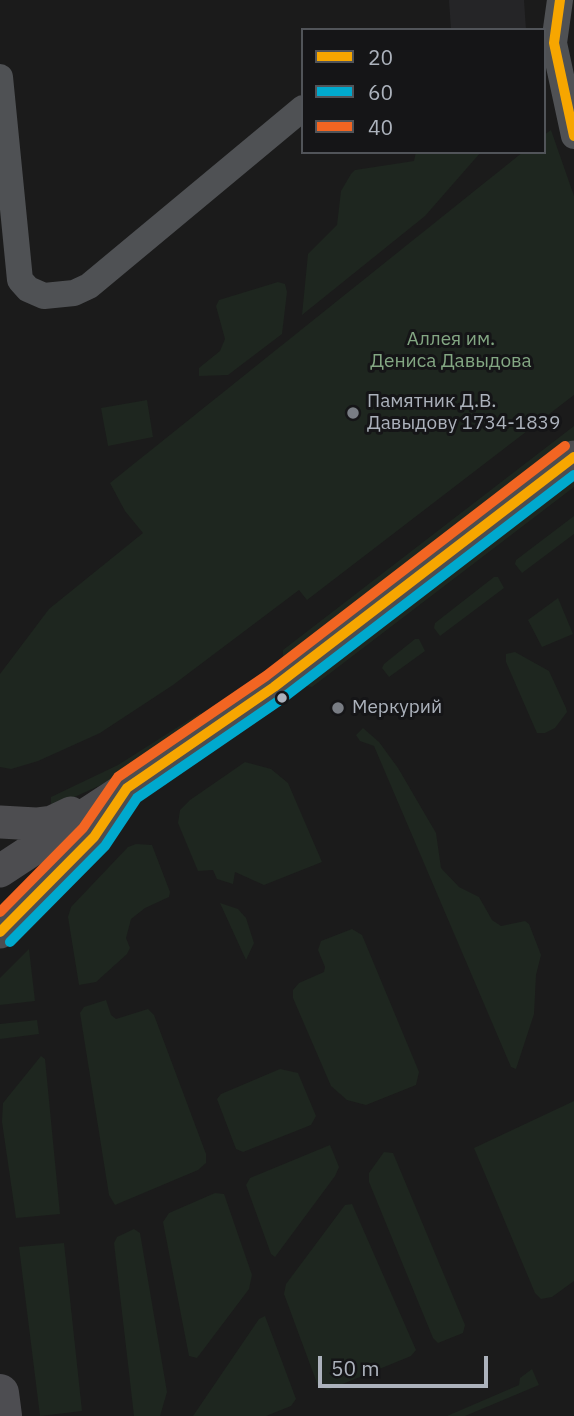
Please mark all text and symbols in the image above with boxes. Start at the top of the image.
legend [301,28,546,154]
text: 20 [368,43,393,71]
text: 60 [368,78,393,106]
text: 40 [368,113,393,141]
park label: Аллея им. Дениса Давыдова [370,329,532,373]
place label: Памятник Д.В. Давыдову 1734-1839 [367,391,560,435]
marker: Памятник Д.В. Давыдову 1734-1839 [345,405,361,421]
unlabelled marker [275,691,289,705]
place label: Меркурий [352,697,442,719]
marker: Меркурий [330,700,346,716]
scale bar [322,1342,492,1386]
text: 50 m [331,1354,380,1382]

